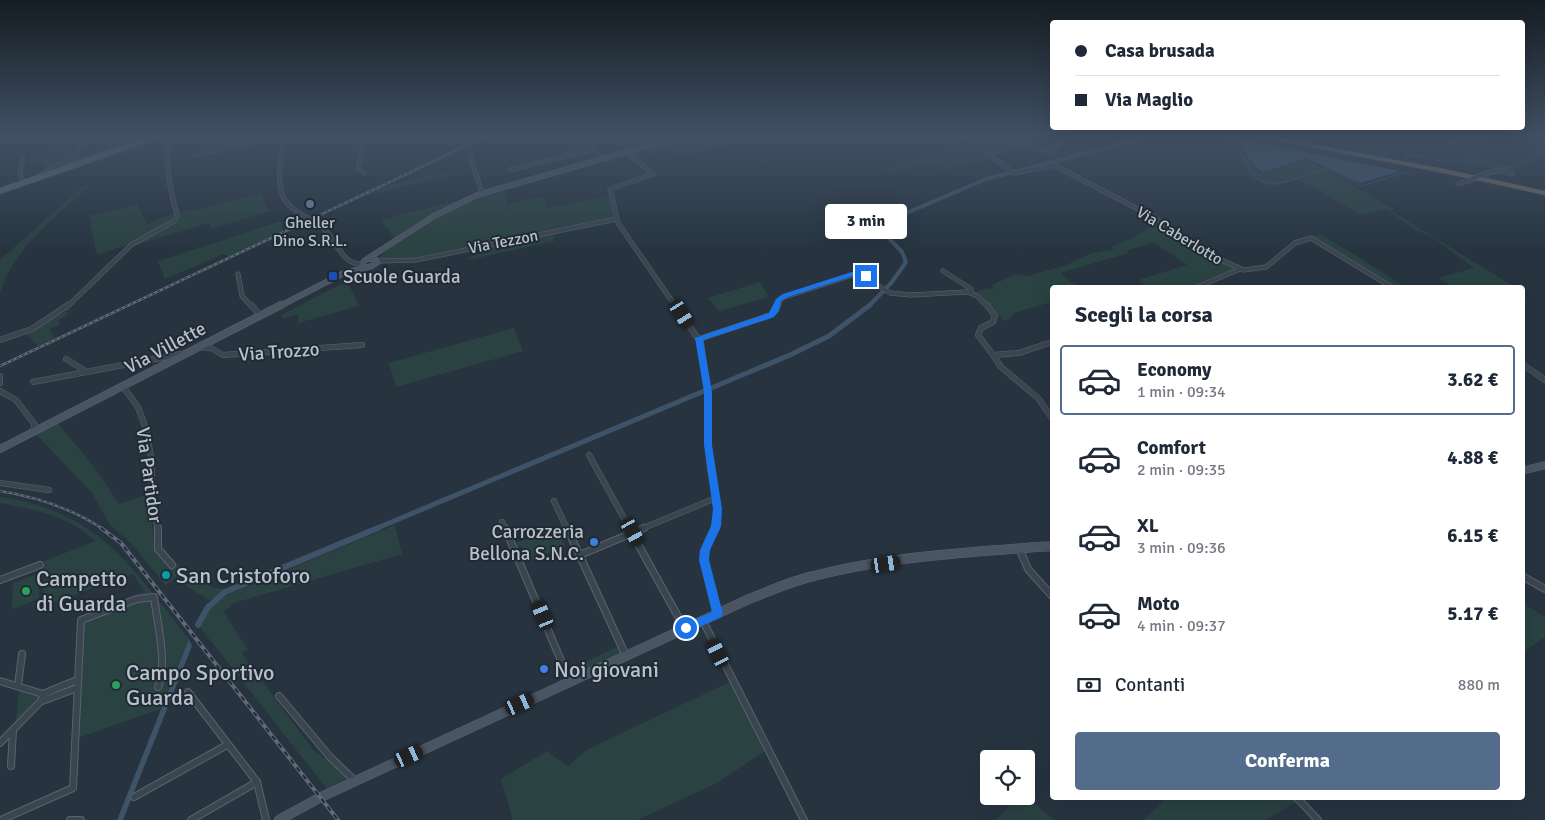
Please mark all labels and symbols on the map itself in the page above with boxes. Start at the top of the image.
marker: Gheller Dino S.R.L. [304,198,316,210]
street label: Via Caberlotto [1133,202,1226,269]
callout: 3 min [825,204,907,238]
place label: Gheller Dino S.R.L. [273,213,347,251]
street label: Via Tezzon [467,225,540,259]
place label: Scuole Guarda [343,265,461,289]
route end [855,265,877,287]
marker: Scuole Guarda [327,270,339,282]
car [667,297,696,331]
street label: Via Villette [121,316,210,379]
street label: Via Trozzo [238,337,320,367]
street label: Via Partidor [130,426,168,524]
car [619,515,646,549]
place label: Carrozzeria Bellona S.N.C. [469,520,584,566]
marker: Carrozzeria Bellona S.N.C. [588,536,600,548]
car [870,554,901,574]
place label: San Cristoforo [176,562,310,589]
place label: Campetto di Guarda [36,565,127,617]
marker: San Cristoforo [160,569,172,581]
marker: Campetto di Guarda [20,585,32,597]
car [530,598,555,632]
route start [675,617,697,639]
car [704,636,731,670]
place label: Noi giovani [554,656,659,683]
place label: Campo Sportivo Guarda [126,659,274,711]
marker: Noi giovani [538,663,550,675]
marker: Campo Sportivo Guarda [110,679,122,691]
car [503,691,536,717]
car [392,743,425,769]

